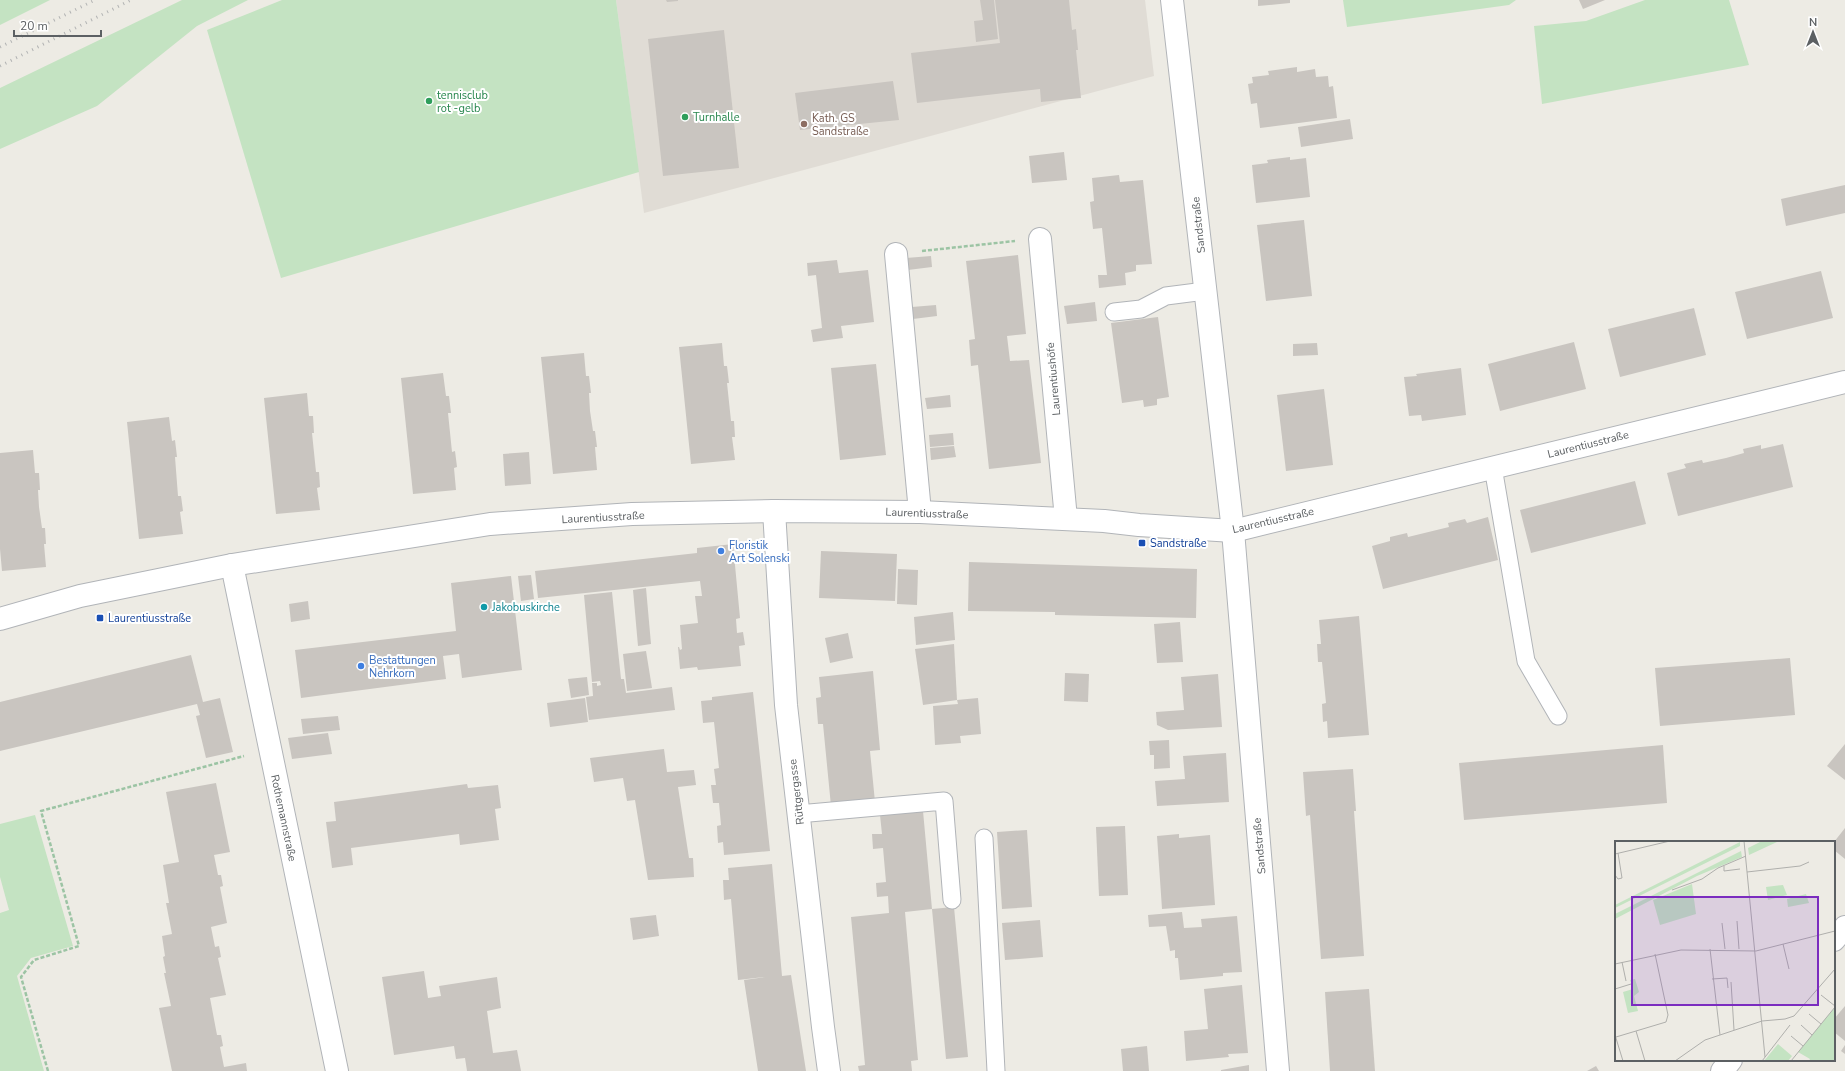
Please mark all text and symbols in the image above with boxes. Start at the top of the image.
scale bar [14,12,101,38]
north arrow [1793,12,1833,52]
text: N [1809,15,1817,30]
text: 20 m [20,18,48,34]
place label: tennisclub rot -gelb [437,88,488,116]
marker: tennisclub rot -gelb [424,96,434,106]
place label: Turnhalle [693,110,740,125]
place label: Kath. GS Sandstraße [812,111,869,139]
marker: Turnhalle [680,112,690,122]
marker: Kath. GS Sandstraße [799,119,809,129]
street label: Sandstraße [1188,196,1209,254]
street label: Laurentiushöfe [1043,342,1064,416]
street label: Laurentiusstraße [1546,427,1630,462]
street label: Laurentiusstraße [1231,504,1315,537]
street label: Laurentiusstraße [885,505,969,522]
street label: Laurentiusstraße [561,508,645,527]
place label: Sandstraße [1150,536,1207,551]
place label: Floristik Art Solenski [729,538,789,566]
marker: Sandstraße [1137,538,1147,548]
marker: Floristik Art Solenski [716,546,726,556]
place label: Jakobuskirche [491,600,560,615]
marker: Jakobuskirche [479,602,489,612]
place label: Laurentiusstraße [108,611,191,626]
marker: Laurentiusstraße [95,613,105,623]
place label: Bestattungen Nehrkorn [369,653,436,681]
marker: Bestattungen Nehrkorn [356,661,366,671]
street label: Rüttgergasse [785,758,808,826]
street label: Rothemannstraße [267,773,300,863]
street label: Sandstraße [1250,817,1269,875]
inset map [1615,841,1835,1061]

